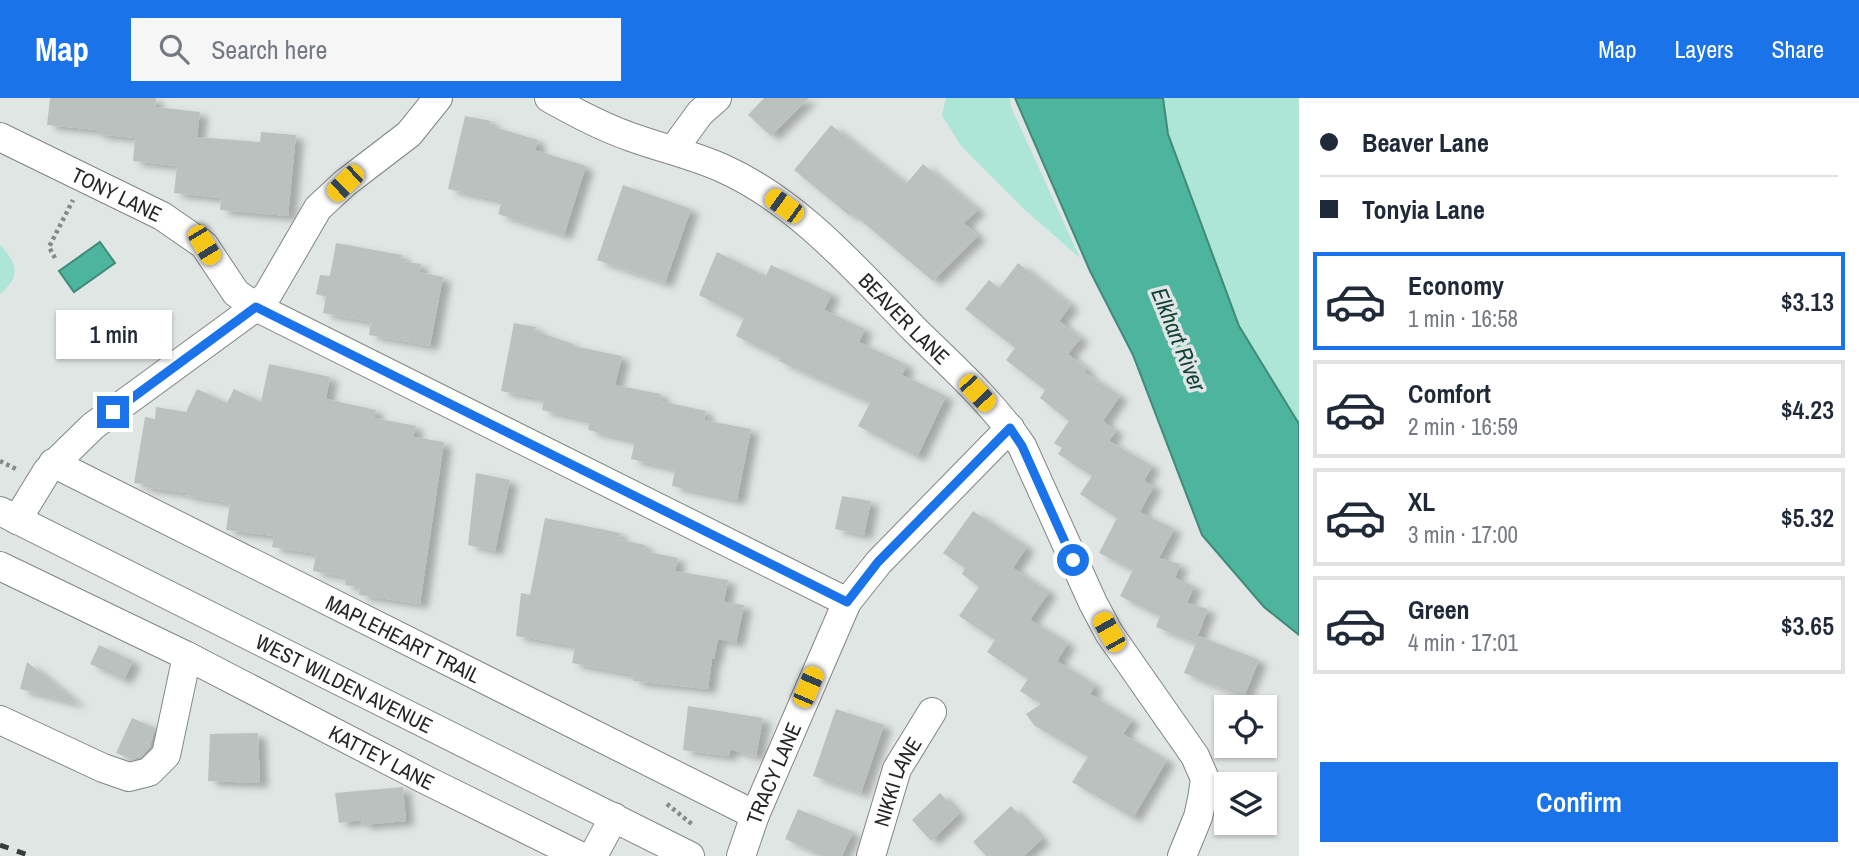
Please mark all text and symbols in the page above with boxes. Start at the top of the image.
search box [131,18,621,81]
text: Map [35,27,89,71]
icon: search [155,30,193,68]
text: Search here [211,32,327,67]
text: Map [1598,33,1636,65]
text: Layers [1674,33,1733,65]
text: Share [1771,33,1824,65]
text: Beaver Lane [1362,125,1489,160]
street label: TONY LANE [67,160,167,228]
car [323,161,368,205]
car [761,185,808,227]
text: Tonyia Lane [1362,192,1485,227]
car [185,222,224,268]
street label: BEAVER LANE [853,266,956,371]
text: Economy [1408,268,1504,303]
icon: car [1324,270,1387,333]
water label: Elkhart River [1144,283,1214,396]
text: $3.13 [1781,284,1834,319]
text: 1 min · 16:58 [1408,303,1518,334]
callout: 1 min [55,310,171,360]
text: 1 min [90,319,138,350]
car [955,370,1000,416]
text: Comfort [1408,376,1491,411]
icon: car [1324,378,1387,441]
text: $4.23 [1781,392,1834,427]
route end [97,396,129,428]
text: 2 min · 16:59 [1408,411,1518,442]
text: XL [1408,484,1435,519]
icon: car [1324,486,1387,549]
text: $5.32 [1781,500,1834,535]
text: 3 min · 17:00 [1408,519,1518,550]
route start [1057,544,1089,576]
street label: MAPLEHEART TRAIL [321,588,486,690]
text: Green [1408,592,1470,627]
icon: car [1324,594,1387,657]
text: $3.65 [1781,608,1834,643]
car [1090,609,1129,655]
street label: WEST WILDEN AVENUE [251,627,438,740]
text: 4 min · 17:01 [1408,627,1518,658]
car [791,664,826,710]
map controls [1214,695,1277,835]
button: locate [1214,695,1277,758]
street label: KATTEY LANE [324,718,439,796]
street label: TRACY LANE [739,718,808,828]
street label: NIKKI LANE [866,731,928,830]
button: Confirm [1320,762,1838,842]
button: layers [1214,772,1277,835]

